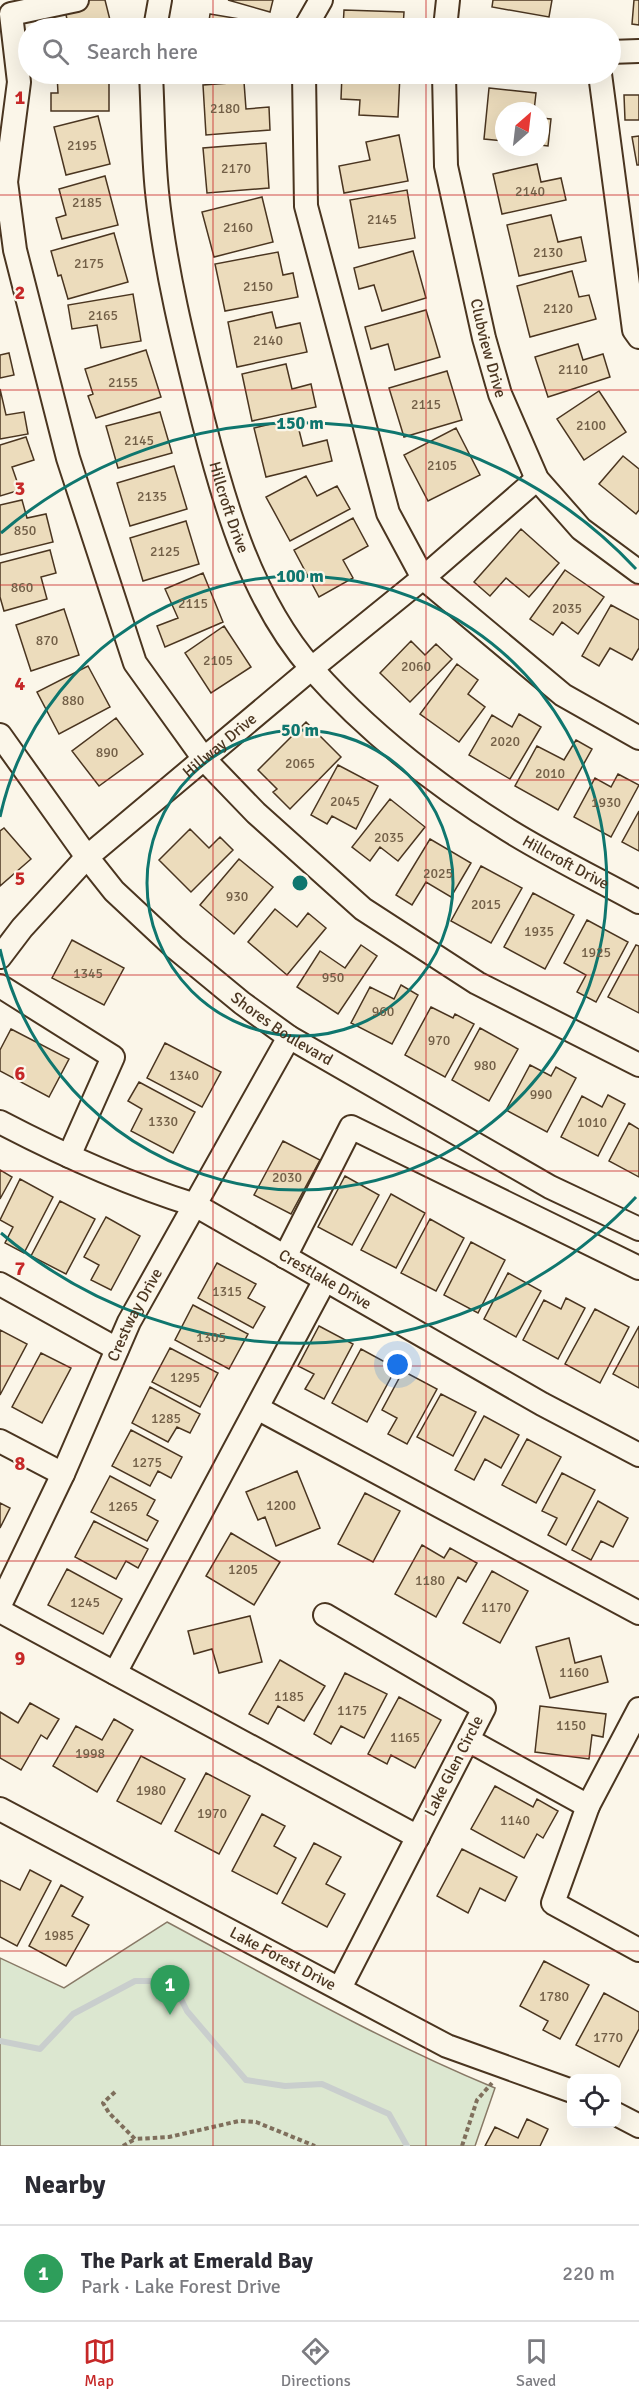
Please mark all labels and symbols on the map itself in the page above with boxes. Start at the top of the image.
text: 1 [15,85,26,110]
house number: 2180 [210,100,240,117]
north arrow [495,102,549,156]
house number: 2195 [67,137,97,154]
house number: 2170 [221,160,251,177]
house number: 2140 [515,183,545,200]
house number: 2185 [72,194,102,211]
house number: 2145 [367,211,397,228]
house number: 2160 [223,219,253,236]
house number: 2130 [533,244,563,261]
house number: 2175 [74,255,104,272]
house number: 2150 [243,278,273,295]
text: 2 [15,280,25,305]
street label: Clubview Drive [466,297,511,400]
house number: 2120 [543,300,573,317]
house number: 2165 [88,307,118,324]
house number: 2140 [253,332,283,349]
house number: 2110 [558,361,588,378]
house number: 2155 [108,374,138,391]
house number: 2115 [411,396,441,413]
text: 150 m [276,412,324,434]
house number: 2100 [576,417,606,434]
house number: 2145 [124,432,154,449]
house number: 2105 [427,457,457,474]
street label: Hillcroft Drive [204,459,253,556]
text: 3 [15,476,25,501]
house number: 2135 [137,488,167,505]
house number: 850 [14,522,36,539]
house number: 2125 [150,543,180,560]
text: 100 m [276,565,324,587]
house number: 860 [11,579,33,596]
house number: 2115 [178,595,208,612]
house number: 2035 [552,600,582,617]
house number: 870 [36,632,58,649]
house number: 2105 [203,652,233,669]
house number: 2060 [401,658,431,675]
text: 4 [15,671,26,696]
house number: 880 [62,692,84,709]
street label: Hillway Drive [179,709,261,782]
text: 50 m [281,719,319,741]
house number: 2020 [490,733,520,750]
house number: 890 [96,744,118,761]
house number: 2065 [285,755,315,772]
house number: 2010 [535,765,565,782]
house number: 2045 [330,793,360,810]
house number: 1930 [591,794,621,811]
house number: 2035 [374,829,404,846]
street label: Hillcroft Drive [519,831,612,894]
house number: 2025 [423,865,453,882]
text: 5 [15,866,25,891]
centre of rings [290,873,310,893]
house number: 930 [226,888,248,905]
house number: 2015 [471,896,501,913]
house number: 1935 [524,923,554,940]
house number: 1925 [581,944,611,961]
house number: 1345 [73,965,103,982]
house number: 950 [322,969,344,986]
street label: Shores Boulevard [226,988,336,1070]
house number: 960 [372,1003,394,1020]
house number: 970 [428,1032,450,1049]
house number: 980 [474,1057,496,1074]
text: 6 [15,1061,26,1086]
house number: 1340 [169,1067,199,1084]
house number: 990 [530,1086,552,1103]
house number: 1330 [148,1113,178,1130]
house number: 1010 [577,1114,607,1131]
house number: 2030 [272,1169,302,1186]
street label: Crestlake Drive [275,1245,375,1314]
text: 7 [15,1256,26,1281]
street label: Crestway Drive [103,1265,167,1365]
house number: 1315 [212,1283,242,1300]
house number: 1305 [196,1329,226,1346]
your location [383,1350,412,1379]
house number: 1295 [170,1369,200,1386]
house number: 1285 [151,1410,181,1427]
text: 8 [15,1451,26,1476]
house number: 1275 [132,1454,162,1471]
house number: 1200 [266,1497,296,1514]
house number: 1265 [108,1498,138,1515]
house number: 1205 [228,1561,258,1578]
house number: 1180 [415,1572,445,1589]
house number: 1245 [70,1594,100,1611]
house number: 1170 [481,1599,511,1616]
text: 9 [15,1646,26,1671]
house number: 1160 [559,1664,589,1681]
house number: 1185 [274,1688,304,1705]
house number: 1175 [337,1702,367,1719]
street label: Lake Glen Circle [420,1712,488,1820]
house number: 1150 [556,1717,586,1734]
house number: 1165 [390,1729,420,1746]
house number: 1998 [75,1745,105,1762]
house number: 1980 [136,1782,166,1799]
house number: 1970 [197,1805,227,1822]
house number: 1140 [500,1812,530,1829]
street label: Lake Forest Drive [226,1923,339,1995]
house number: 1985 [44,1927,74,1944]
pin: 1 [150,1966,190,2015]
house number: 1780 [539,1988,569,2005]
house number: 1770 [593,2029,623,2046]

